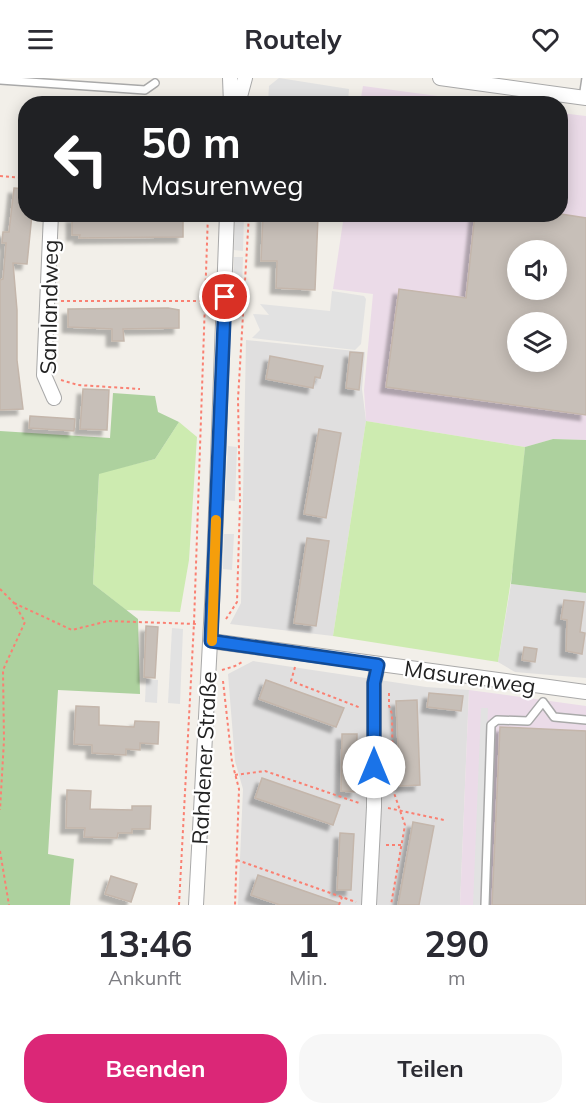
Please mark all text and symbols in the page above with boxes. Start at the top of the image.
text: Routely [244,22,342,56]
icon: menu [24,23,57,56]
icon: heart [529,23,562,56]
text: 50 m [141,116,241,169]
icon: left [42,120,120,198]
text: Masurenweg [141,168,304,202]
street label: Samlandweg [34,239,64,375]
map controls [507,240,567,372]
button: sound [507,240,567,300]
pin [199,271,250,322]
icon: arrive [208,280,241,313]
button: layers [507,312,567,372]
street label: Masurenweg [402,654,538,700]
street label: Rahdener Straße [185,671,223,845]
position arrow [342,735,406,799]
text: 13:46 [97,921,192,966]
text: 1 [297,921,319,966]
text: 290 [424,921,489,966]
text: Ankunft [108,965,181,990]
text: Min. [289,965,327,990]
text: m [448,965,465,990]
button: Beenden [24,1034,287,1103]
button: Teilen [299,1034,562,1103]

